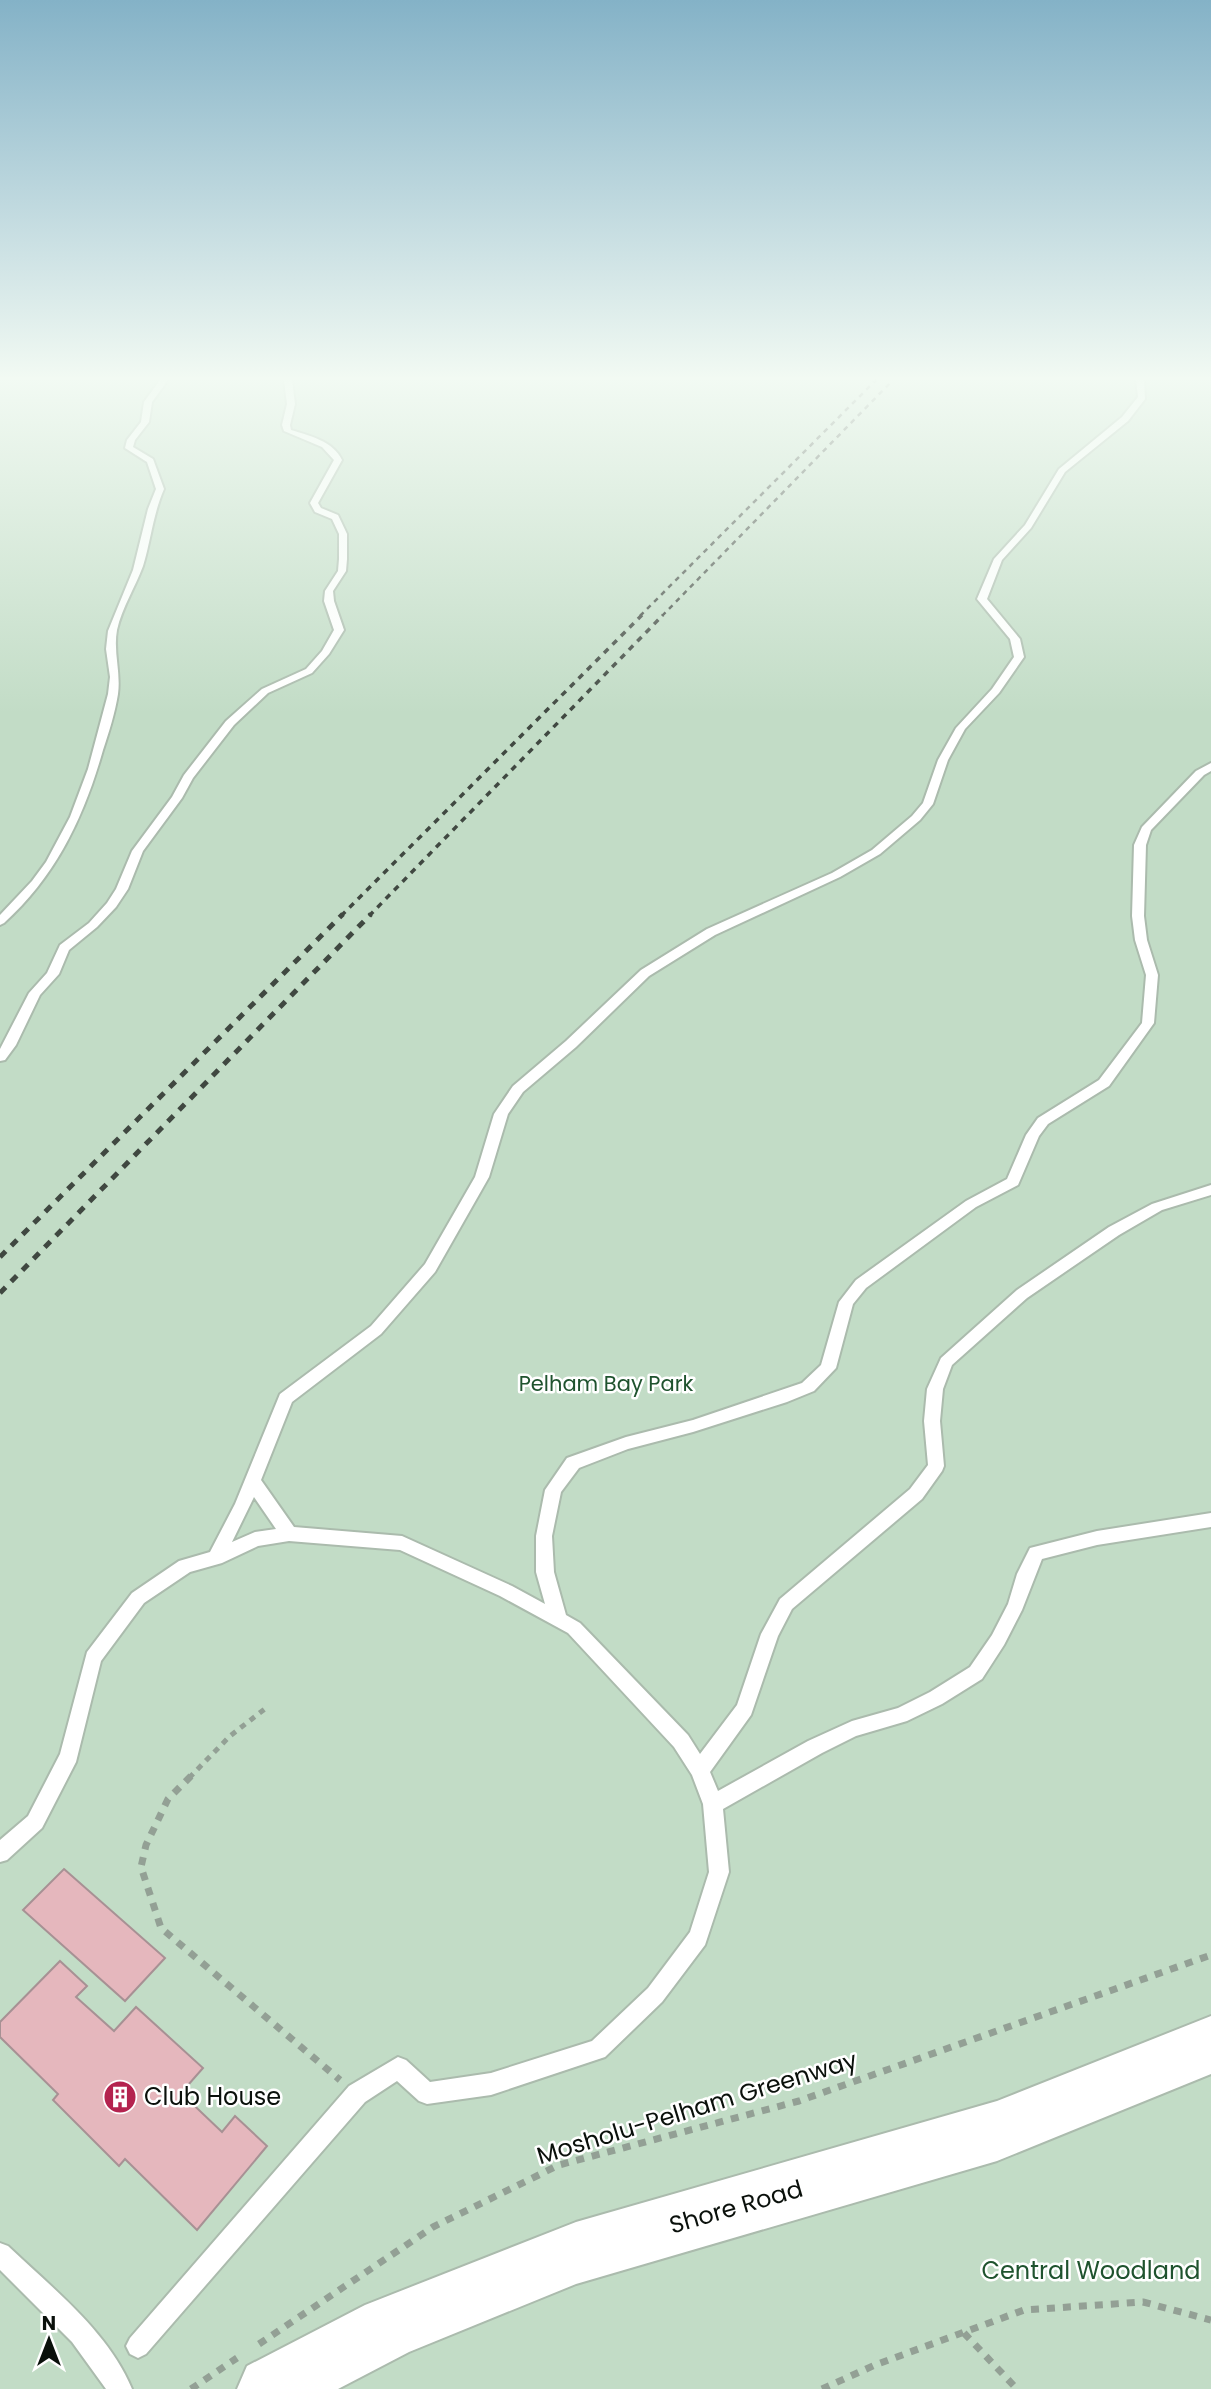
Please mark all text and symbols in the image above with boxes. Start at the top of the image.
park label: Pelham Bay Park [519,1369,694,1398]
street label: Mosholu-Pelham Greenway [533,2043,862,2172]
building icon: Club House [101,2078,139,2116]
place label: Club House [144,2080,281,2113]
street label: Shore Road [665,2172,806,2241]
park label: Central Woodland [981,2254,1201,2287]
north arrow [14,2305,84,2375]
text: N [42,2310,56,2337]

